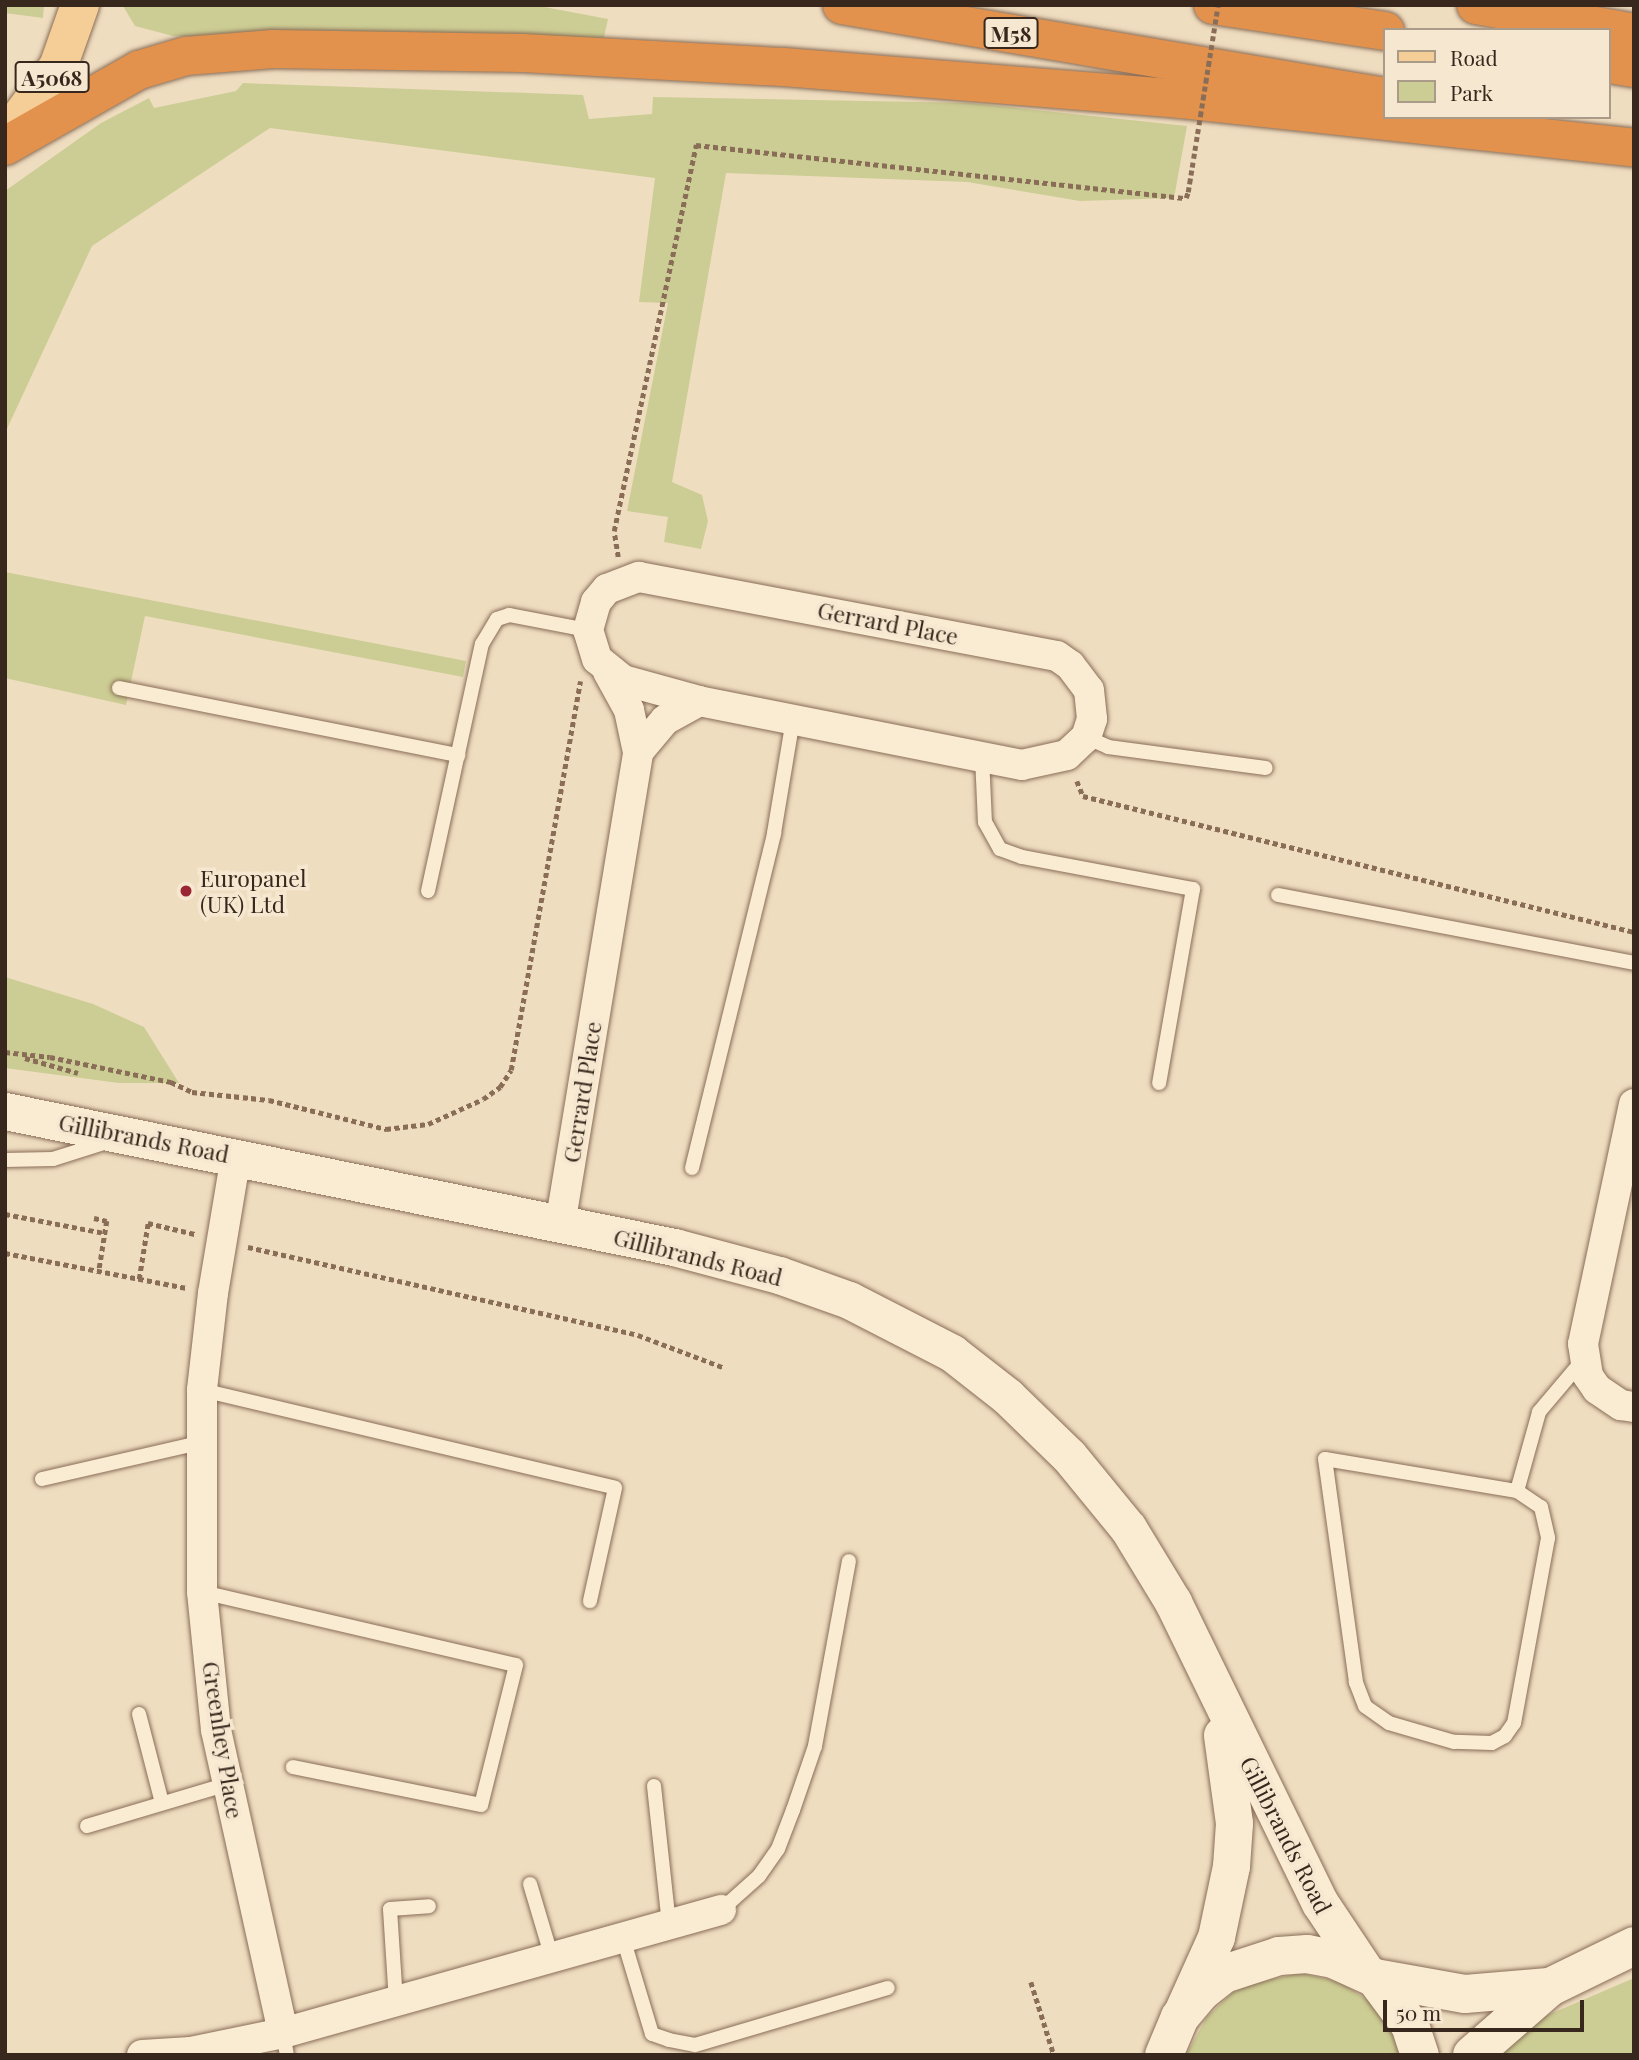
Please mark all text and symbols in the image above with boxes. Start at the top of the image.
road number: M58 [983,16,1039,50]
legend [1384,28,1611,119]
text: Road [1450,43,1498,71]
road number: A5068 [14,60,90,94]
text: Park [1450,78,1493,106]
street label: Gerrard Place [815,596,961,650]
place label: Europanel (UK) Ltd [200,864,307,918]
marker: Europanel (UK) Ltd [178,883,194,899]
street label: Gerrard Place [557,1019,607,1165]
street label: Gillibrands Road [57,1108,231,1168]
street label: Gillibrands Road [611,1223,785,1291]
street label: Greenhey Place [197,1659,249,1821]
street label: Gillibrands Road [1234,1752,1338,1918]
scale bar [1387,1986,1588,2030]
text: 50 m [1396,1998,1441,2026]

